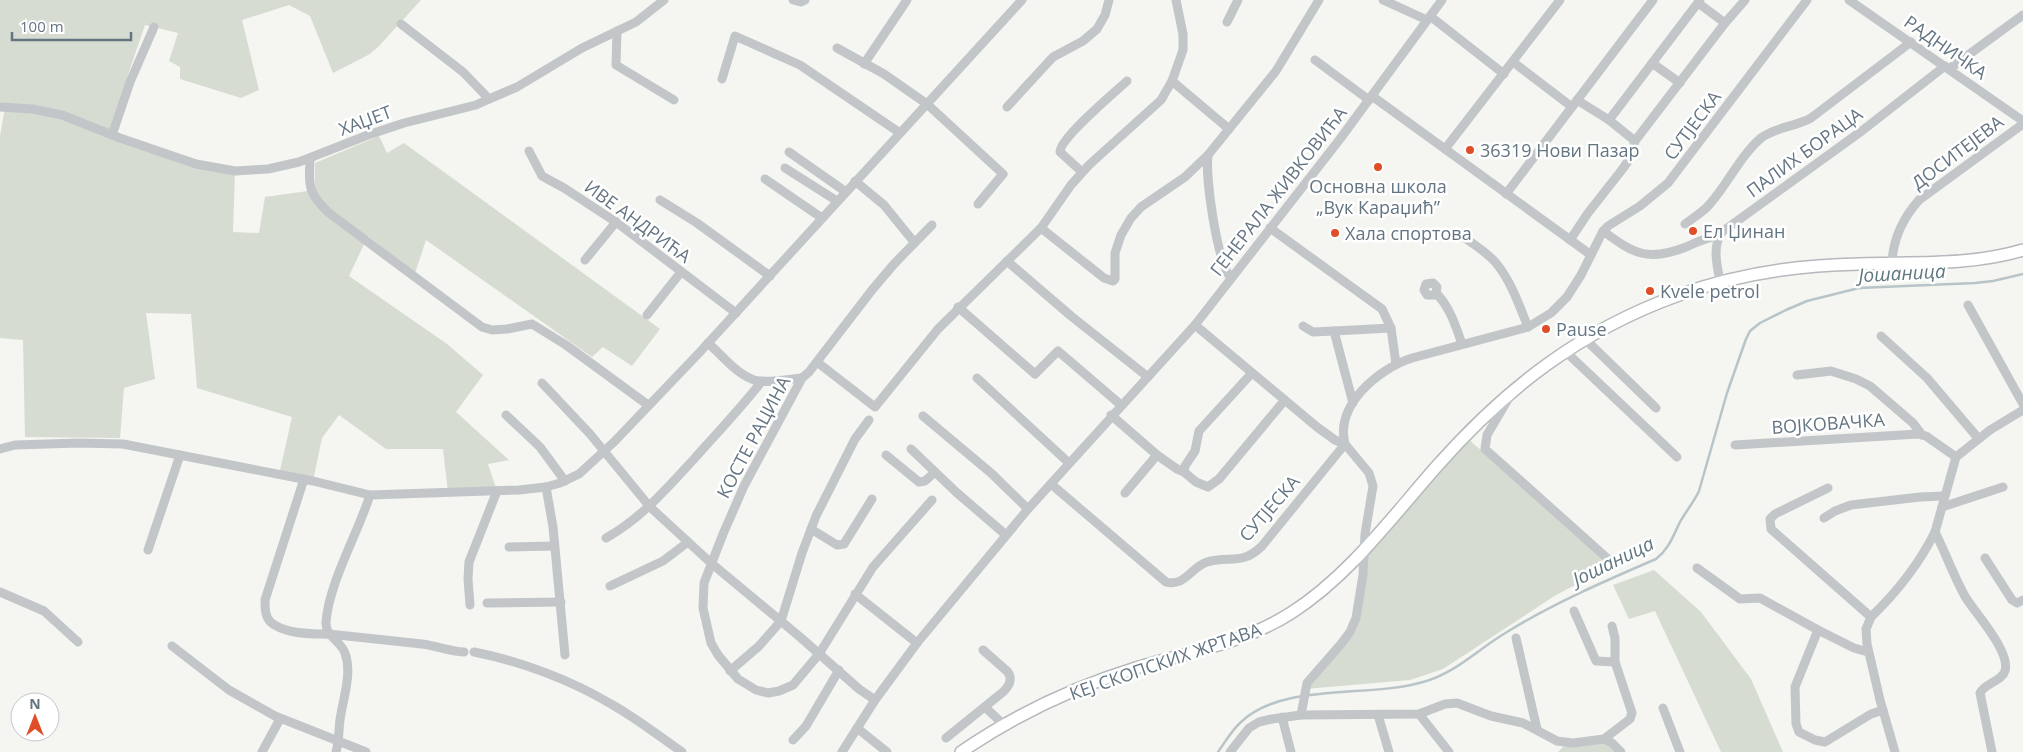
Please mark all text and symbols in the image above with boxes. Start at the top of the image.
scale bar [12,10,131,42]
street label: РАДНИЧКА [1900,10,1993,85]
text: 100 m [20,16,64,36]
street label: СУТЈЕСКА [1658,85,1726,165]
street label: ХАЏЕТ [335,99,395,141]
street label: ГЕНЕРАЛА ЖИВКОВИЋА [1204,101,1352,281]
street label: ПАЛИХ БОРАЦА [1741,101,1867,202]
street label: ДОСИТЕЈЕВА [1906,109,2008,194]
place label: 36319 Нови Пазар [1480,138,1640,162]
marker: 36319 Нови Пазар [1464,144,1476,156]
marker: Основна школа „Вук Караџић” [1372,161,1384,173]
street label: ИВЕ АНДРИЋА [580,174,697,268]
place label: Основна школа „Вук Караџић” [1309,174,1447,219]
place label: Ел Џинан [1703,219,1785,243]
place label: Хала спортова [1345,221,1472,245]
marker: Ел Џинан [1687,225,1699,237]
marker: Хала спортова [1329,227,1341,239]
water label: Јошаница [1855,258,1947,288]
place label: Kvele petrol [1660,279,1760,303]
marker: Kvele petrol [1644,285,1656,297]
place label: Pause [1556,317,1607,341]
marker: Pause [1540,323,1552,335]
street label: КОСТЕ РАЦИНА [711,371,796,502]
street label: ВОЈКОВАЧКА [1771,407,1886,439]
street label: СУТЈЕСКА [1233,469,1305,546]
water label: Јошаница [1565,530,1658,593]
street label: КЕЈ СКОПСКИХ ЖРТАВА [1066,617,1265,705]
north arrow [10,692,60,742]
text: N [29,694,41,713]

